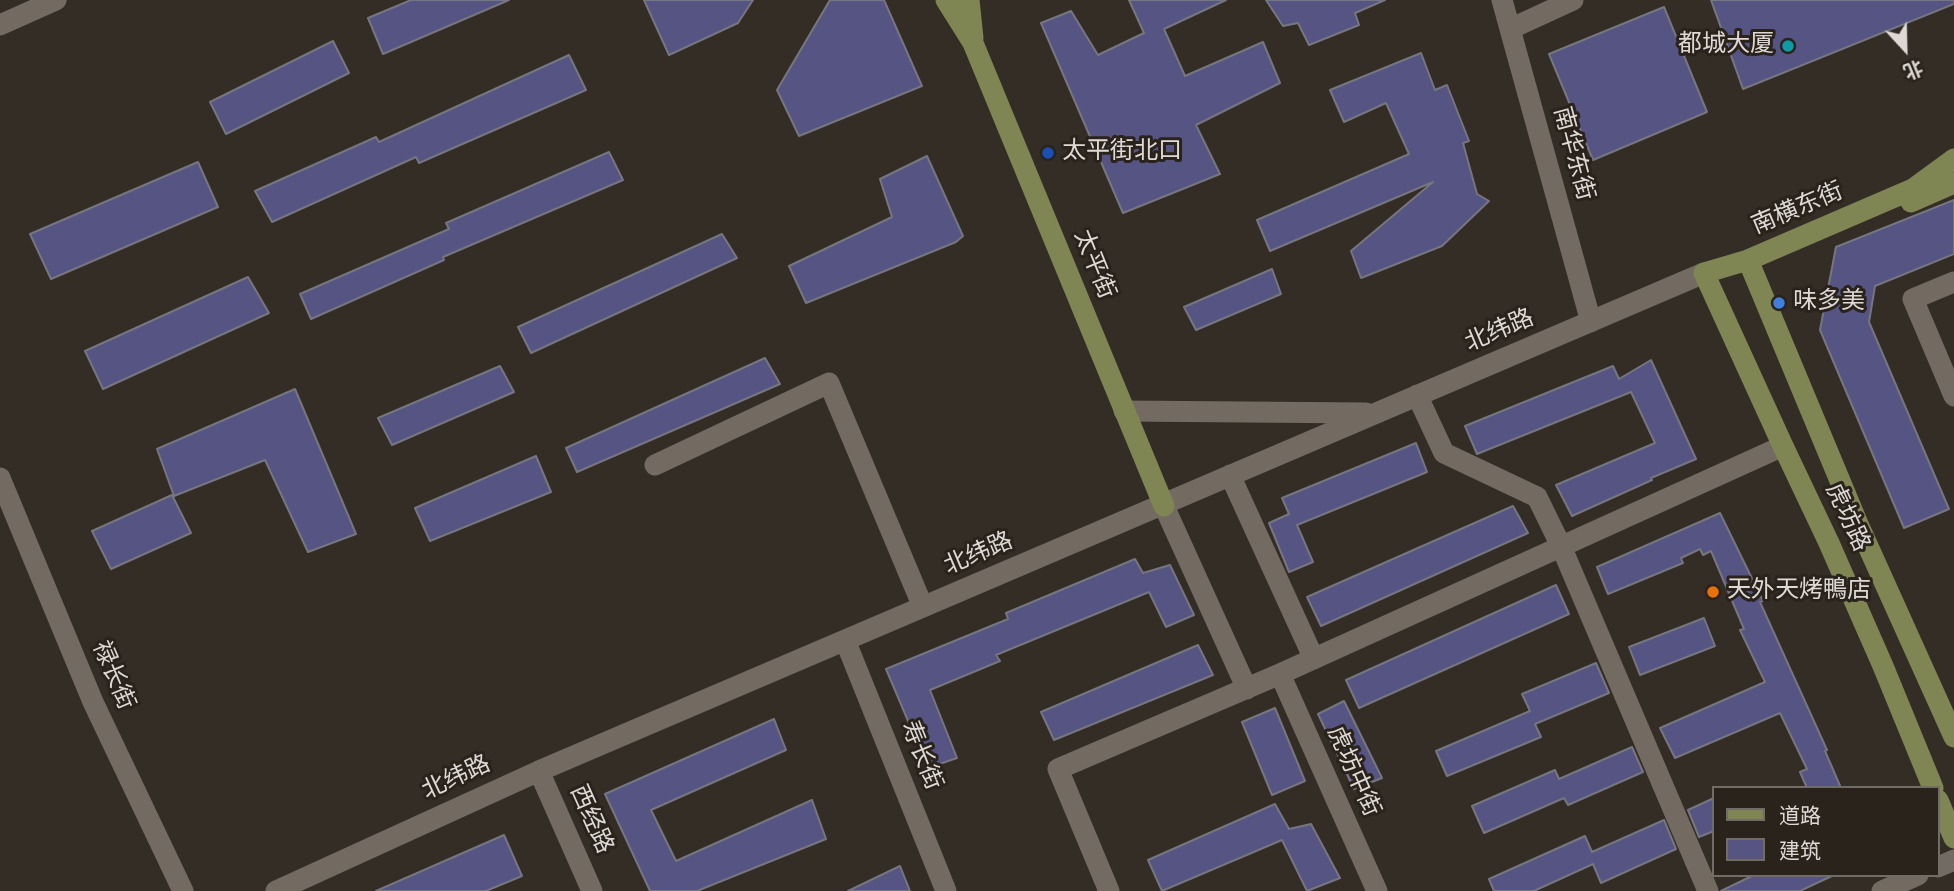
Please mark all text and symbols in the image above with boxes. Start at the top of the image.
north arrow [1870,14,1940,84]
place label: 都城大厦 [1678,32,1774,60]
marker: 都城大厦 [1780,38,1796,54]
text: 北 [1899,53,1927,85]
street label: 南华东街 [1546,104,1598,204]
place label: 太平街北口 [1062,139,1182,167]
marker: 太平街北口 [1040,145,1056,161]
street label: 南横东街 [1748,178,1848,242]
street label: 太平街 [1066,226,1120,304]
place label: 味多美 [1793,289,1865,317]
marker: 味多美 [1771,295,1787,311]
street label: 北纬路 [1461,305,1539,359]
street label: 虎坊路 [1818,479,1874,557]
street label: 北纬路 [940,528,1018,582]
place label: 天外天烤鴨店 [1727,578,1871,606]
marker: 天外天烤鴨店 [1705,584,1721,600]
street label: 禄长街 [85,637,139,715]
street label: 寿长街 [893,717,947,795]
street label: 虎坊中街 [1319,722,1385,822]
street label: 北纬路 [418,751,496,807]
street label: 西经路 [562,781,618,859]
legend [1713,786,1940,877]
text: 道路 [1779,801,1821,831]
text: 建筑 [1779,836,1821,866]

